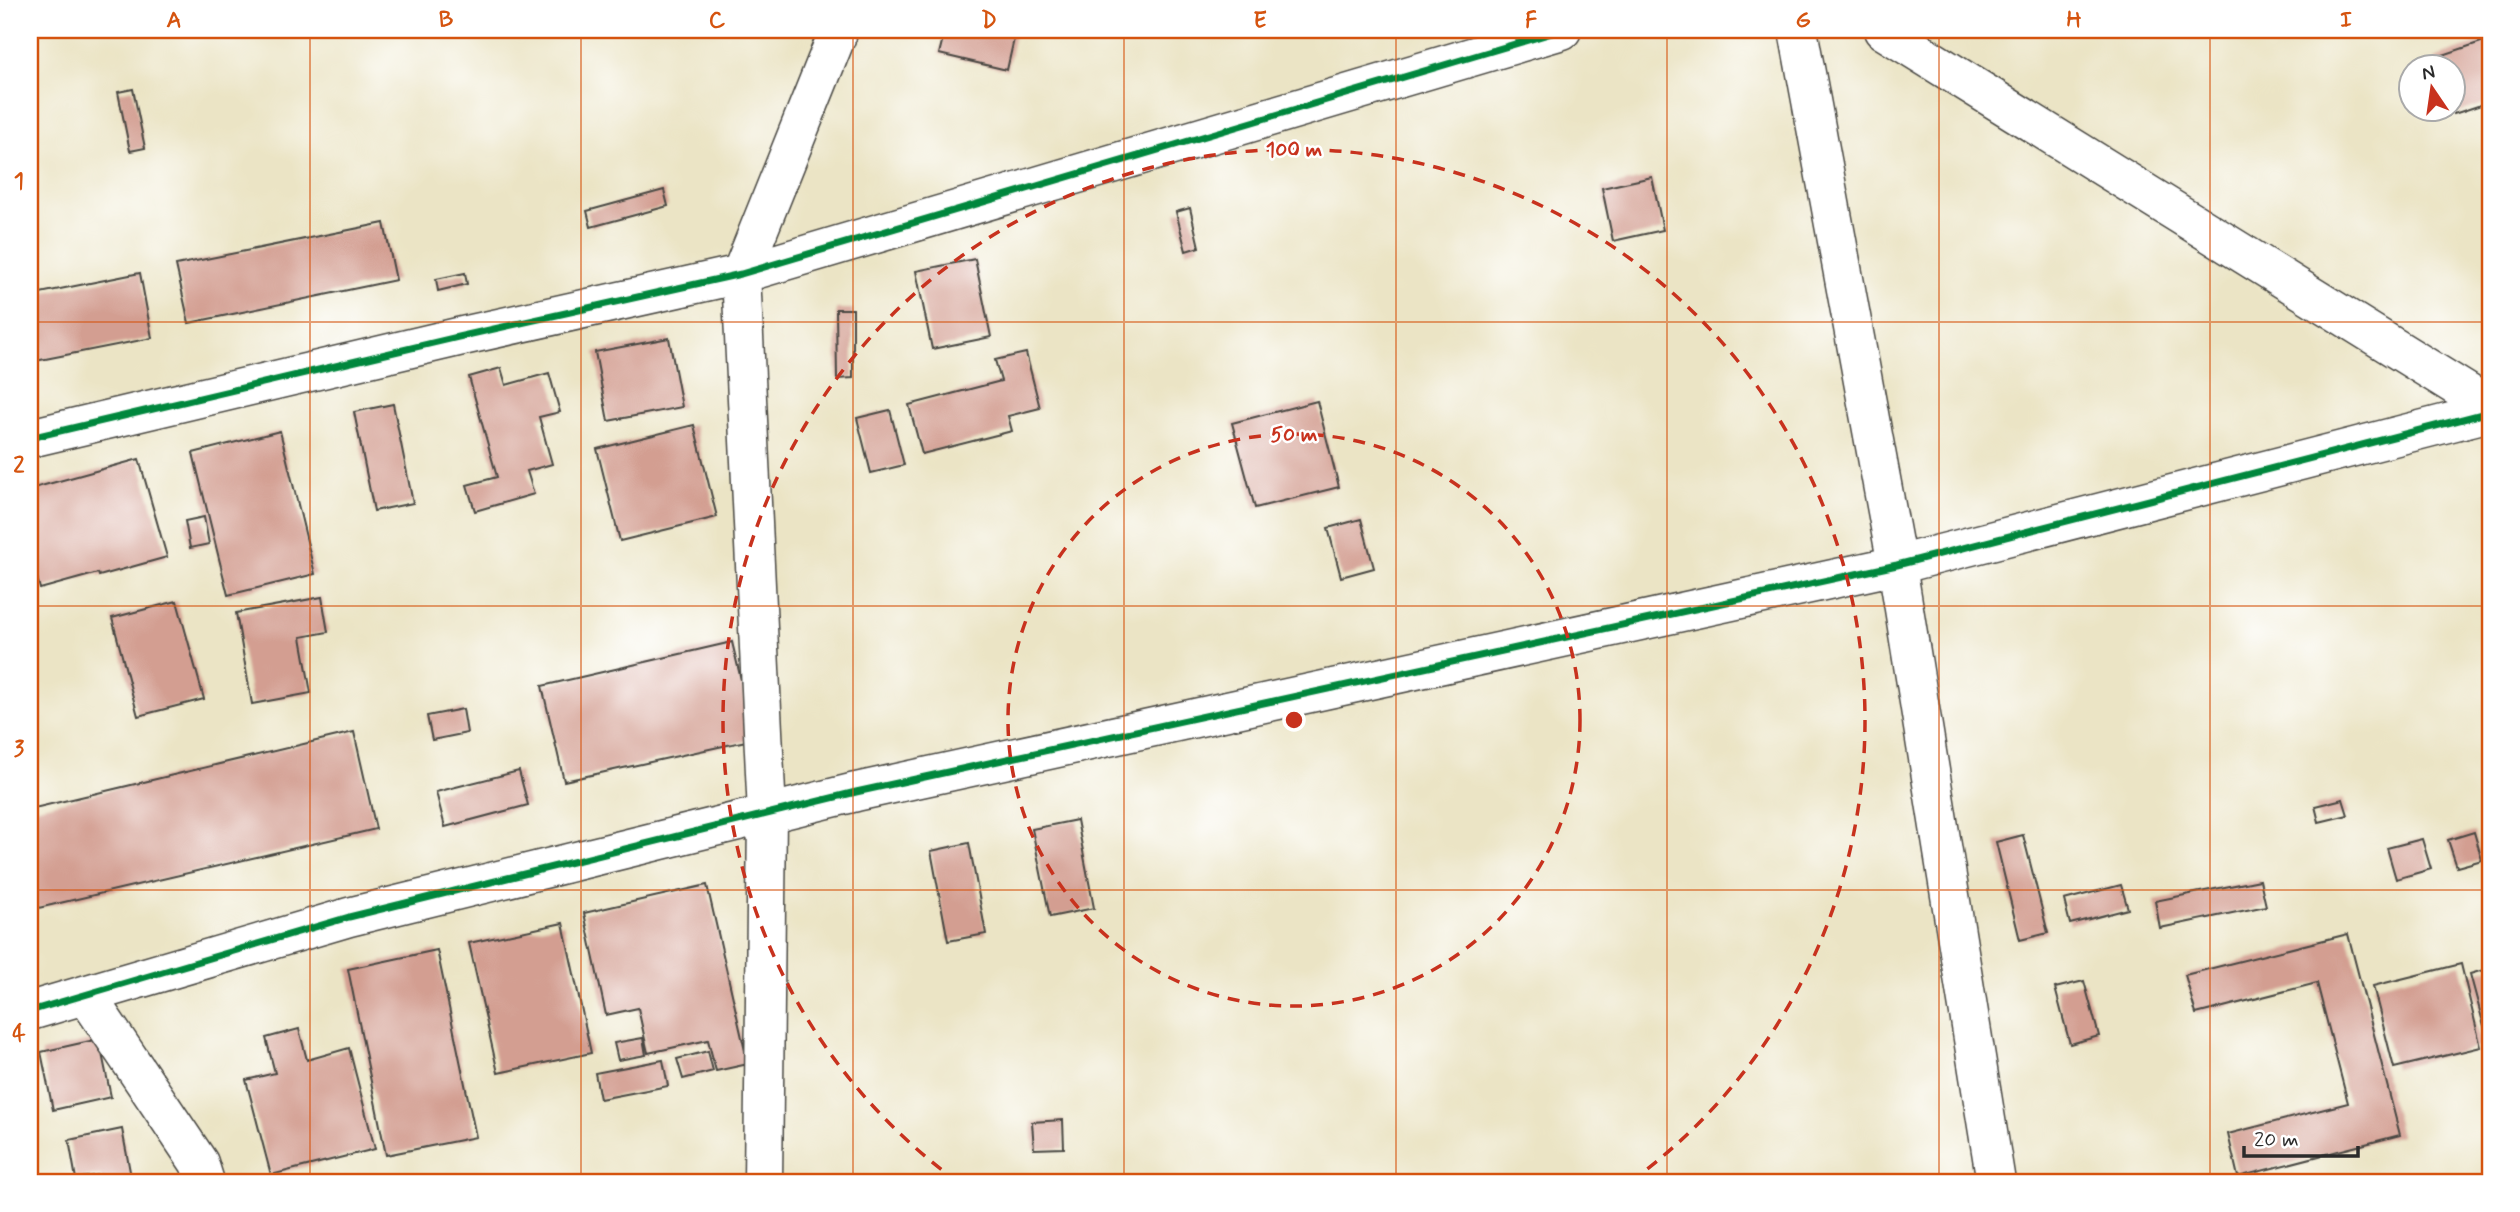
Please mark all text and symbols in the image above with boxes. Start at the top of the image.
text: A [166,6,182,36]
text: B [439,6,454,36]
text: C [709,6,726,36]
text: D [981,6,997,36]
text: E [1253,6,1267,36]
text: F [1525,6,1537,36]
text: G [1795,6,1811,36]
text: H [2066,6,2082,36]
text: I [2340,6,2352,36]
north arrow [2398,52,2468,122]
text: N [2420,59,2437,87]
text: 100 m [1266,136,1322,164]
text: 1 [14,167,24,197]
text: 50 m [1271,421,1318,449]
text: 2 [13,451,25,481]
centre of rings [1282,708,1306,732]
text: 3 [14,735,25,765]
text: 4 [12,1019,26,1049]
scale bar [2244,1114,2357,1158]
text: 20 m [2254,1126,2299,1154]

